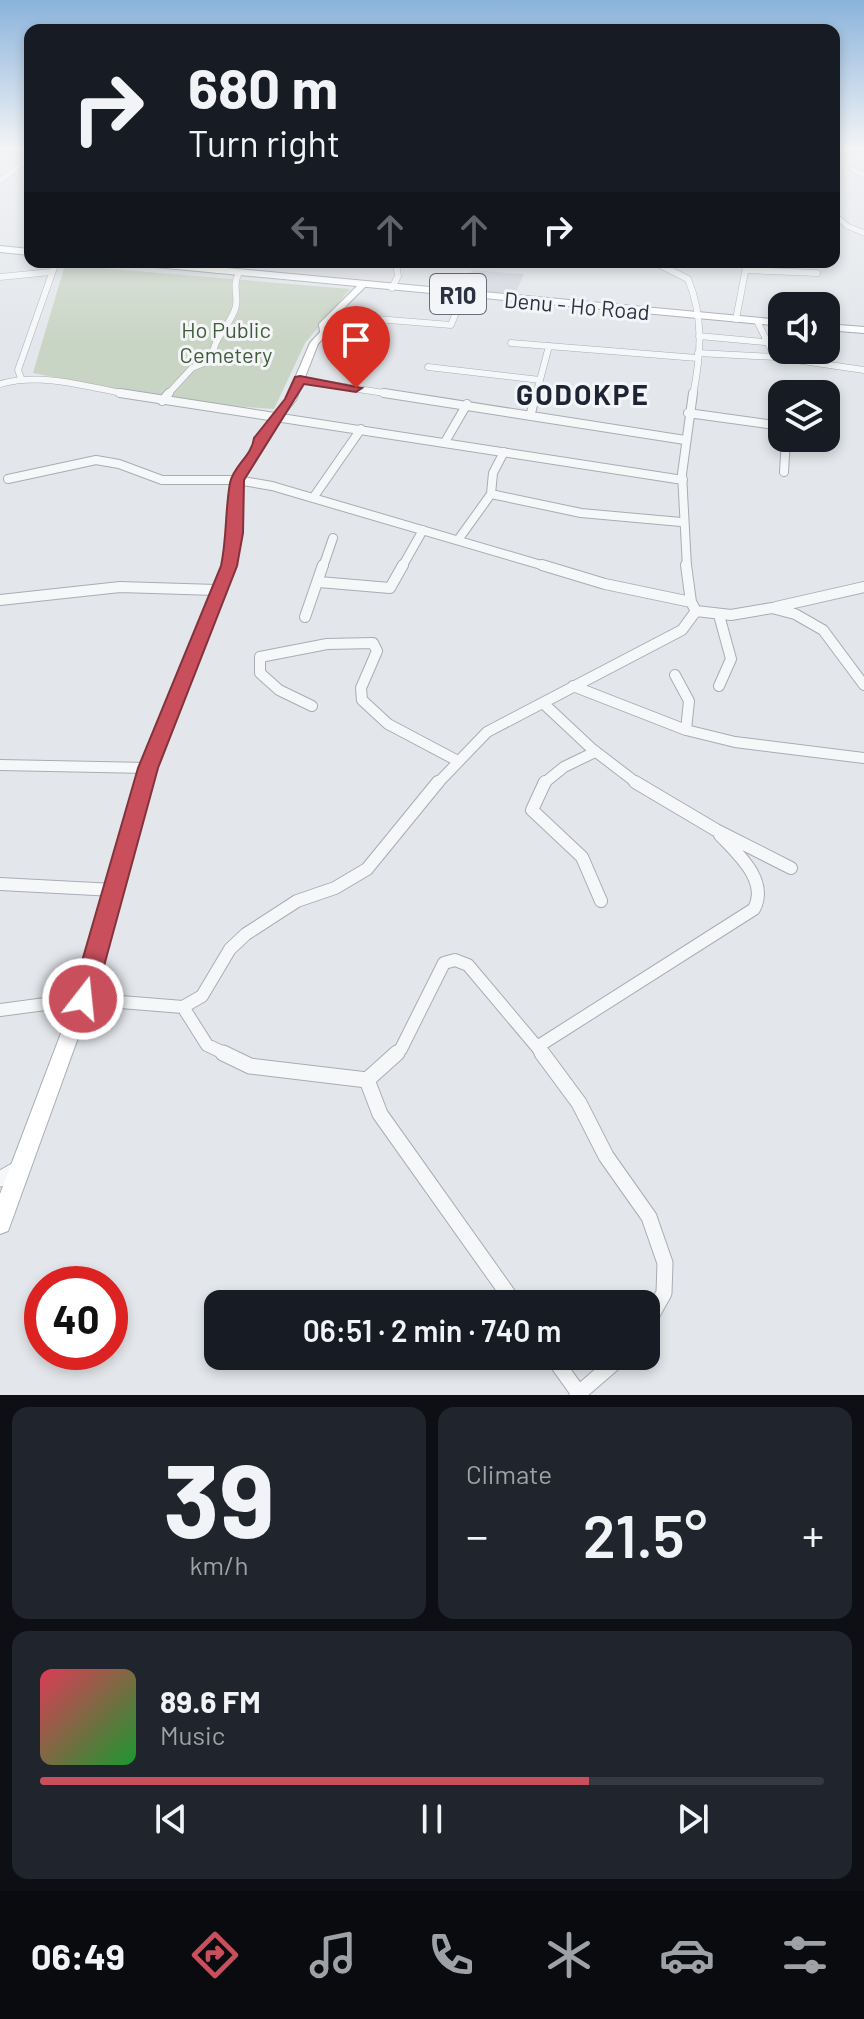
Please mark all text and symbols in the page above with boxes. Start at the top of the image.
text: 680 m [188,53,338,120]
icon: right [56,56,160,160]
text: Turn right [188,121,340,164]
icon: left [284,208,328,252]
icon: ahead [368,208,412,252]
icon: ahead [452,208,496,252]
icon: right [536,208,580,252]
road number: R10 [430,274,486,314]
street label: Denu - Ho Road [503,286,651,324]
map controls [768,292,840,452]
button: sound [768,292,840,364]
pin [322,306,390,388]
park label: Ho Public Cemetery [180,316,272,367]
icon: arrive [334,318,378,362]
district label: GODOKPE [516,377,650,411]
button: layers [768,380,840,452]
position arrow [41,957,125,1041]
speed limit sign: 40 [24,1266,128,1370]
text: 06:51 · 2 min · 740 m [303,1312,561,1348]
text: 39 [163,1434,275,1559]
text: Climate [466,1458,552,1489]
text: 21.5° [583,1498,707,1570]
text: − [466,1508,488,1561]
text: + [802,1508,824,1561]
text: km/h [190,1549,248,1580]
text: 89.6 FM [160,1683,261,1719]
text: Music [160,1719,225,1750]
icon: previous [149,1797,193,1841]
icon: pause [410,1797,454,1841]
icon: next [671,1797,715,1841]
icon: directions [187,1927,243,1983]
icon: music [305,1927,361,1983]
icon: phone [423,1927,479,1983]
icon: climate [541,1927,597,1983]
icon: car [659,1927,715,1983]
icon: filters [777,1927,833,1983]
text: 06:49 [31,1934,125,1977]

